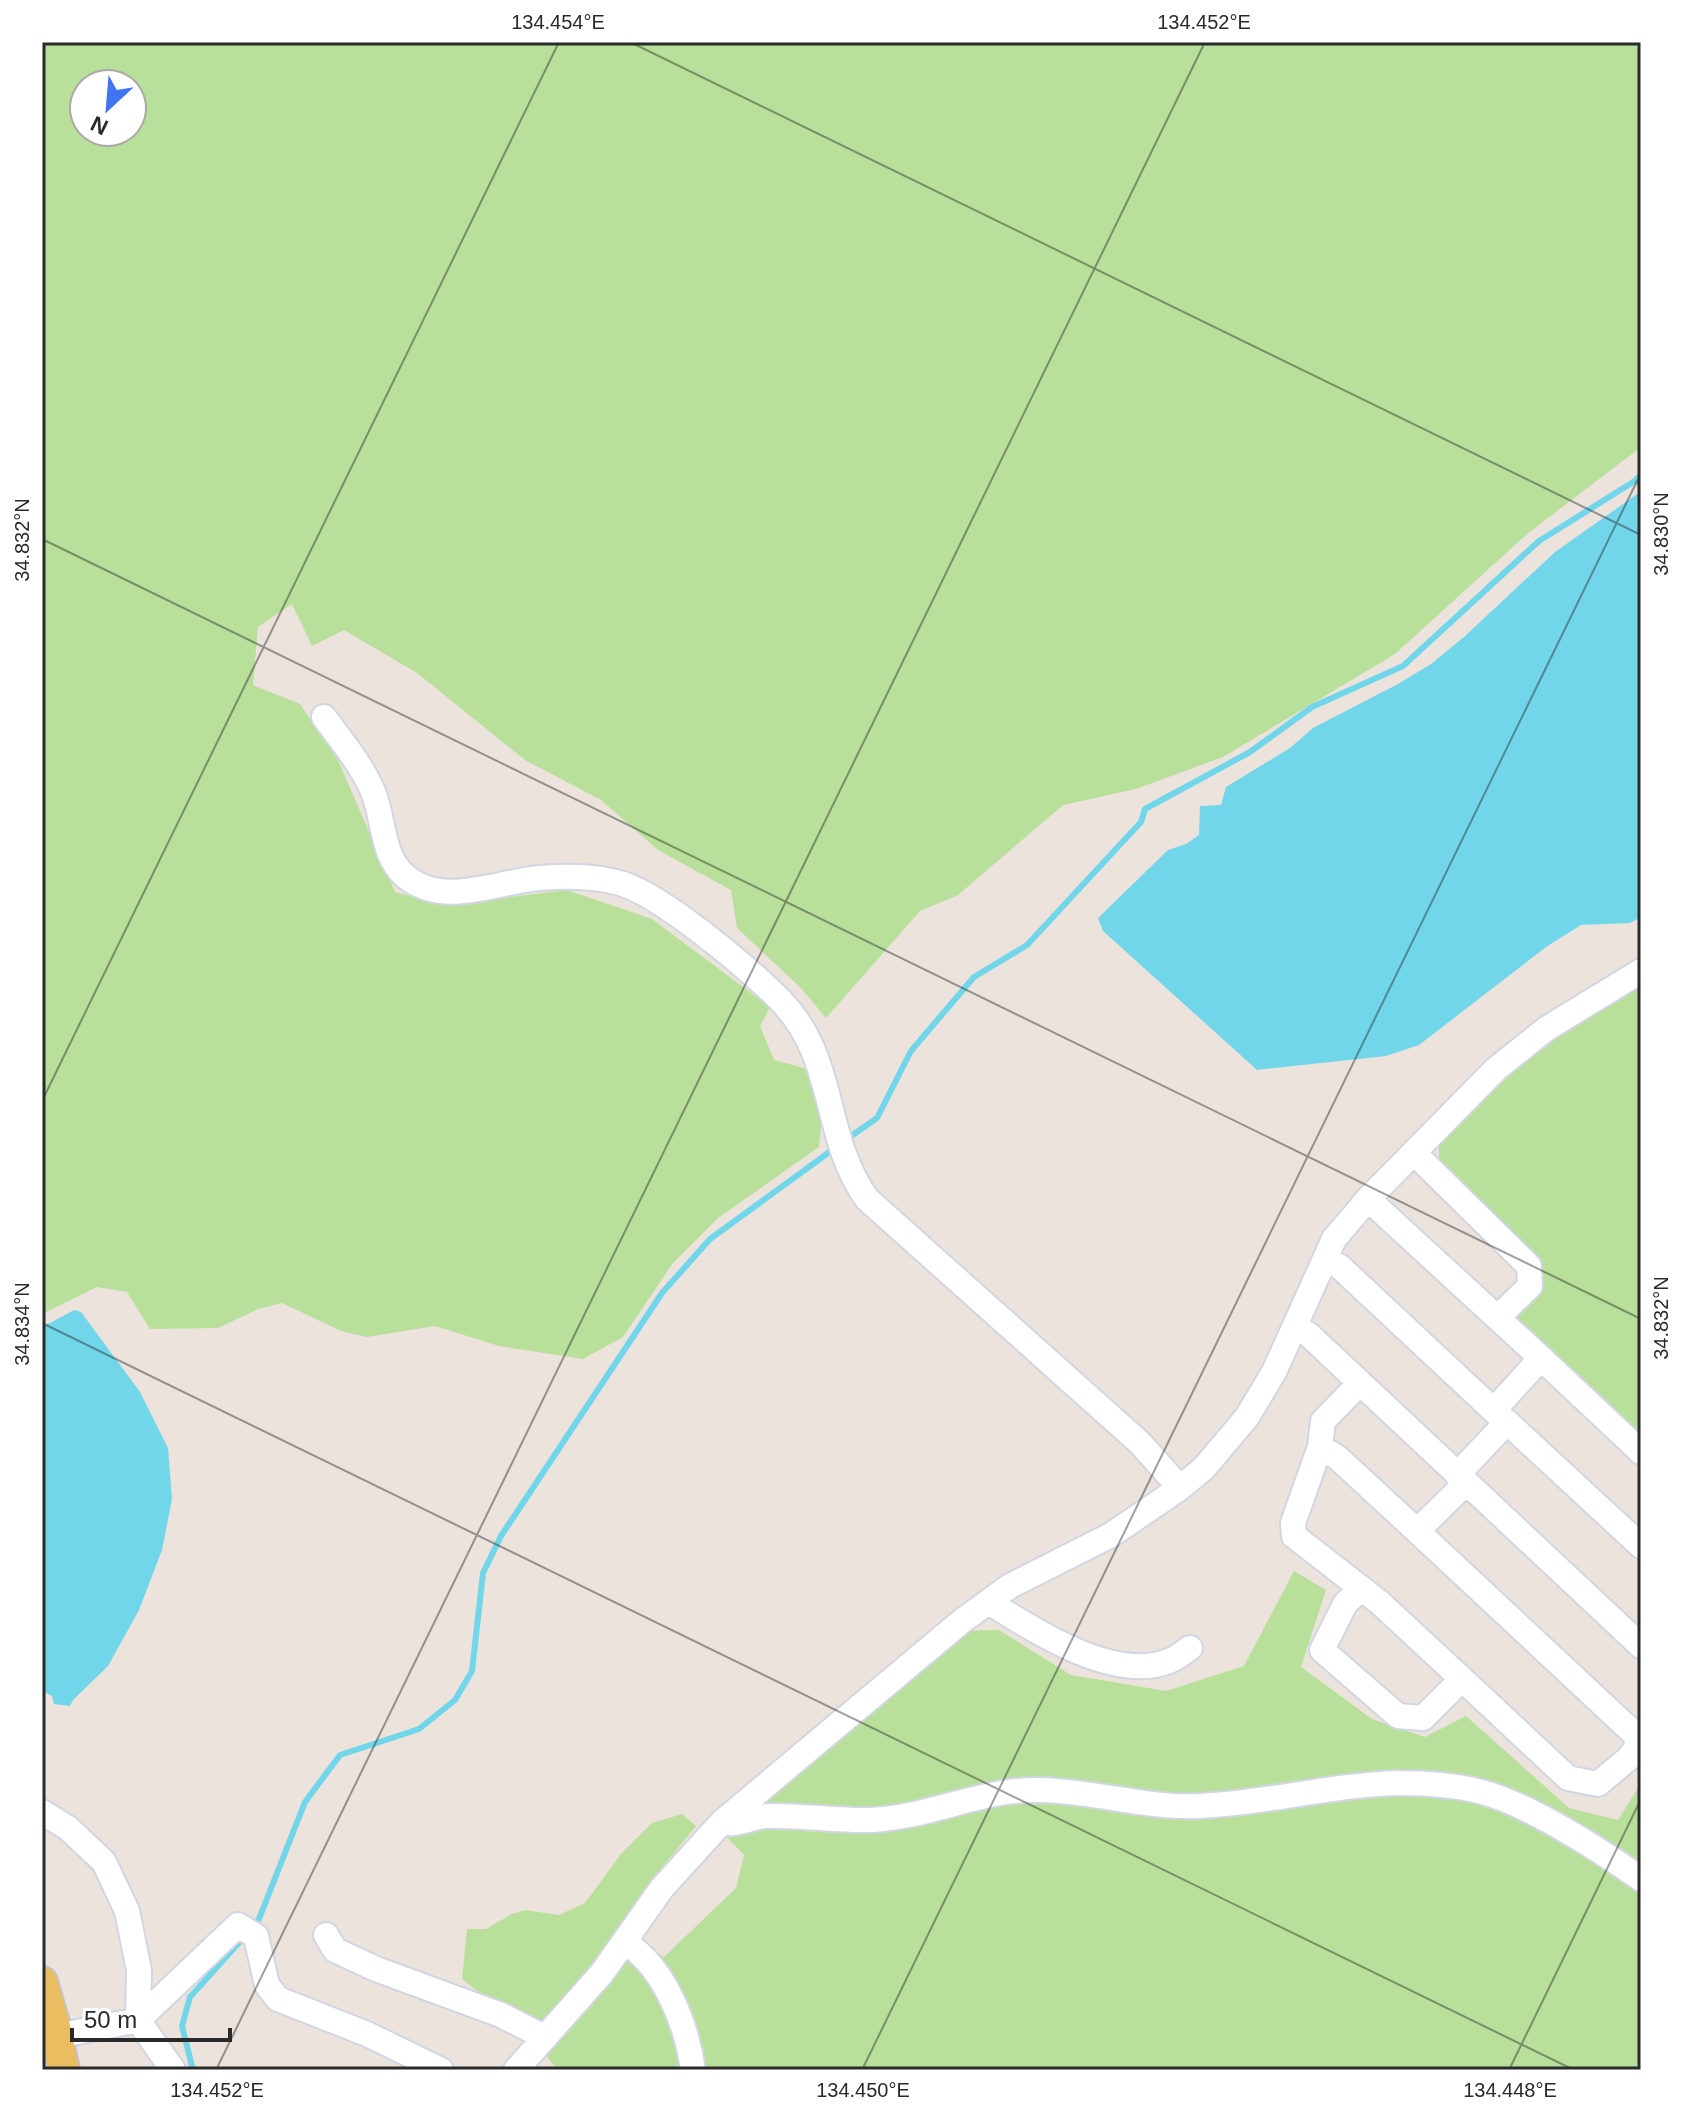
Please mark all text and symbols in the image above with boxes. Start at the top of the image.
text: 134.454°E [511,11,605,33]
text: 134.452°E [1157,11,1251,33]
north arrow [68,68,148,148]
text: N [87,111,112,140]
text: 34.830°N [1650,492,1672,576]
text: 34.832°N [11,498,33,582]
text: 34.832°N [1650,1276,1672,1360]
text: 34.834°N [11,1282,33,1366]
scale bar [72,1992,230,2042]
text: 50 m [84,2006,137,2033]
text: 134.452°E [170,2079,264,2101]
text: 134.450°E [816,2079,910,2101]
text: 134.448°E [1463,2079,1557,2101]

